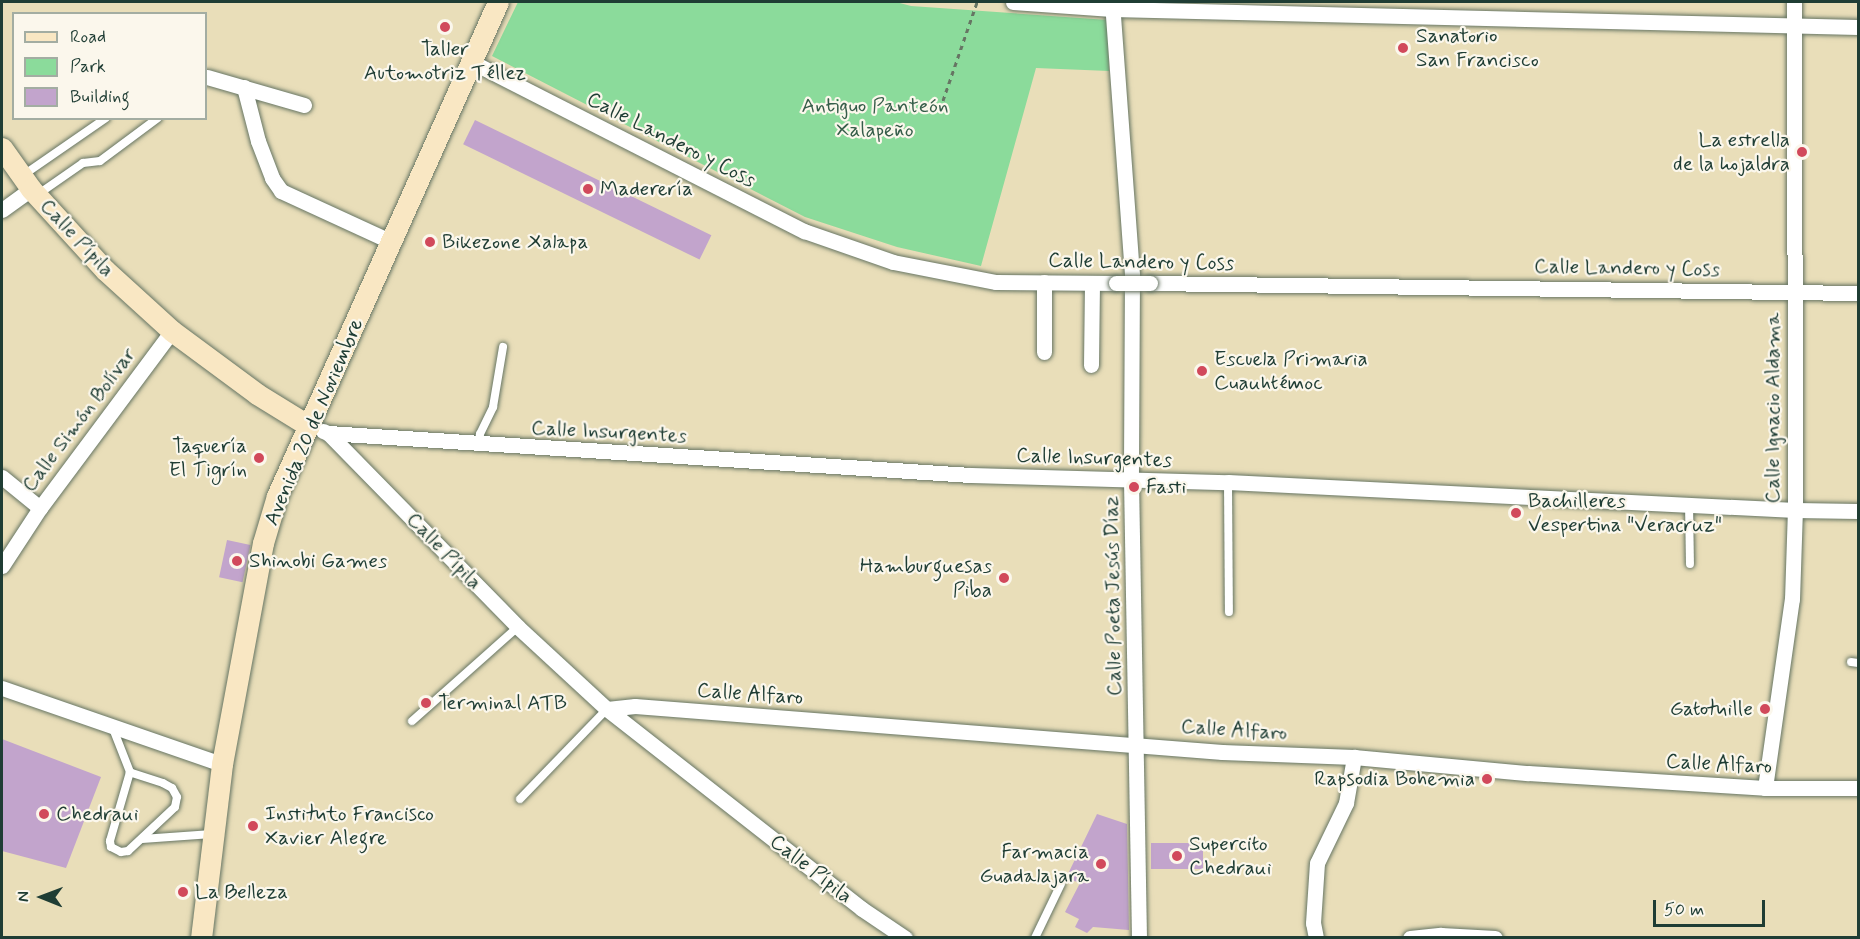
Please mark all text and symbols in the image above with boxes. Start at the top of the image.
legend [12,12,207,120]
marker: Taller Automotriz Téllez [438,20,452,34]
place label: Sanatorio San Francisco [1416,23,1542,73]
text: Road [70,25,106,49]
place label: Taller Automotriz Téllez [365,36,525,86]
marker: Sanatorio San Francisco [1394,39,1412,57]
text: Park [70,55,106,79]
text: Building [70,85,130,109]
street label: Calle Landero y Coss [582,86,760,194]
park label: Antiguo Panteón Xalapeño [803,93,947,143]
place label: La estrella de la hojaldra [1672,127,1790,177]
marker: La estrella de la hojaldra [1795,145,1809,159]
place label: Maderería [600,176,693,202]
marker: Maderería [581,182,595,196]
street label: Calle Pípila [34,194,120,282]
place label: Bikezone Xalapa [442,229,586,255]
marker: Bikezone Xalapa [423,235,437,249]
street label: Calle Landero y Coss [1048,248,1234,276]
street label: Calle Landero y Coss [1534,254,1720,282]
street label: Calle Ignacio Aldama [1760,310,1786,506]
street label: Avenida 20 de Noviembre [259,315,369,529]
street label: Calle Simón Bolívar [16,343,142,497]
place label: Escuela Primaria Cuauhtémoc [1214,346,1367,396]
marker: Escuela Primaria Cuauhtémoc [1195,364,1209,378]
street label: Calle Insurgentes [529,415,689,449]
place label: Taquería El Tigrín [172,433,247,483]
street label: Calle Insurgentes [1014,443,1174,473]
marker: Taquería El Tigrín [252,451,266,465]
place label: Fasti [1146,474,1186,500]
marker: Fasti [1127,480,1141,494]
place label: Bachilleres Vespertina "Veracruz" [1528,488,1722,538]
street label: Calle Poeta Jesús Díaz [1099,494,1127,698]
marker: Bachilleres Vespertina "Veracruz" [1509,506,1523,520]
street label: Calle Pípila [401,507,487,595]
place label: Shinobi Games [249,548,383,574]
place label: Hamburguesas Piba [860,553,992,603]
marker: Shinobi Games [230,554,244,568]
marker: Hamburguesas Piba [997,571,1011,585]
street label: Calle Alfaro [696,678,804,710]
place label: Terminal ATB [438,690,565,716]
marker: Terminal ATB [419,696,433,710]
place label: Gatotuille [1670,696,1753,722]
marker: Gatotuille [1758,702,1772,716]
street label: Calle Alfaro [1180,714,1288,746]
street label: Calle Alfaro [1665,749,1773,779]
place label: Rapsodia Bohemia [1313,766,1475,792]
marker: Rapsodia Bohemia [1480,772,1494,786]
place label: Chedraui [56,801,139,827]
place label: Instituto Francisco Xavier Alegre [265,801,438,851]
marker: Chedraui [37,807,51,821]
marker: Instituto Francisco Xavier Alegre [246,819,260,833]
street label: Calle Pípila [765,829,857,909]
place label: Supercito Chedraui [1189,831,1272,881]
place label: Farmacia Guadalajara [979,839,1089,889]
marker: Supercito Chedraui [1170,849,1184,863]
marker: Farmacia Guadalajara [1094,857,1108,871]
north arrow [12,867,72,927]
place label: La Belleza [195,879,290,905]
marker: La Belleza [176,885,190,899]
scale bar [1656,888,1768,926]
text: N [13,891,34,902]
text: 50 m [1664,898,1704,922]

